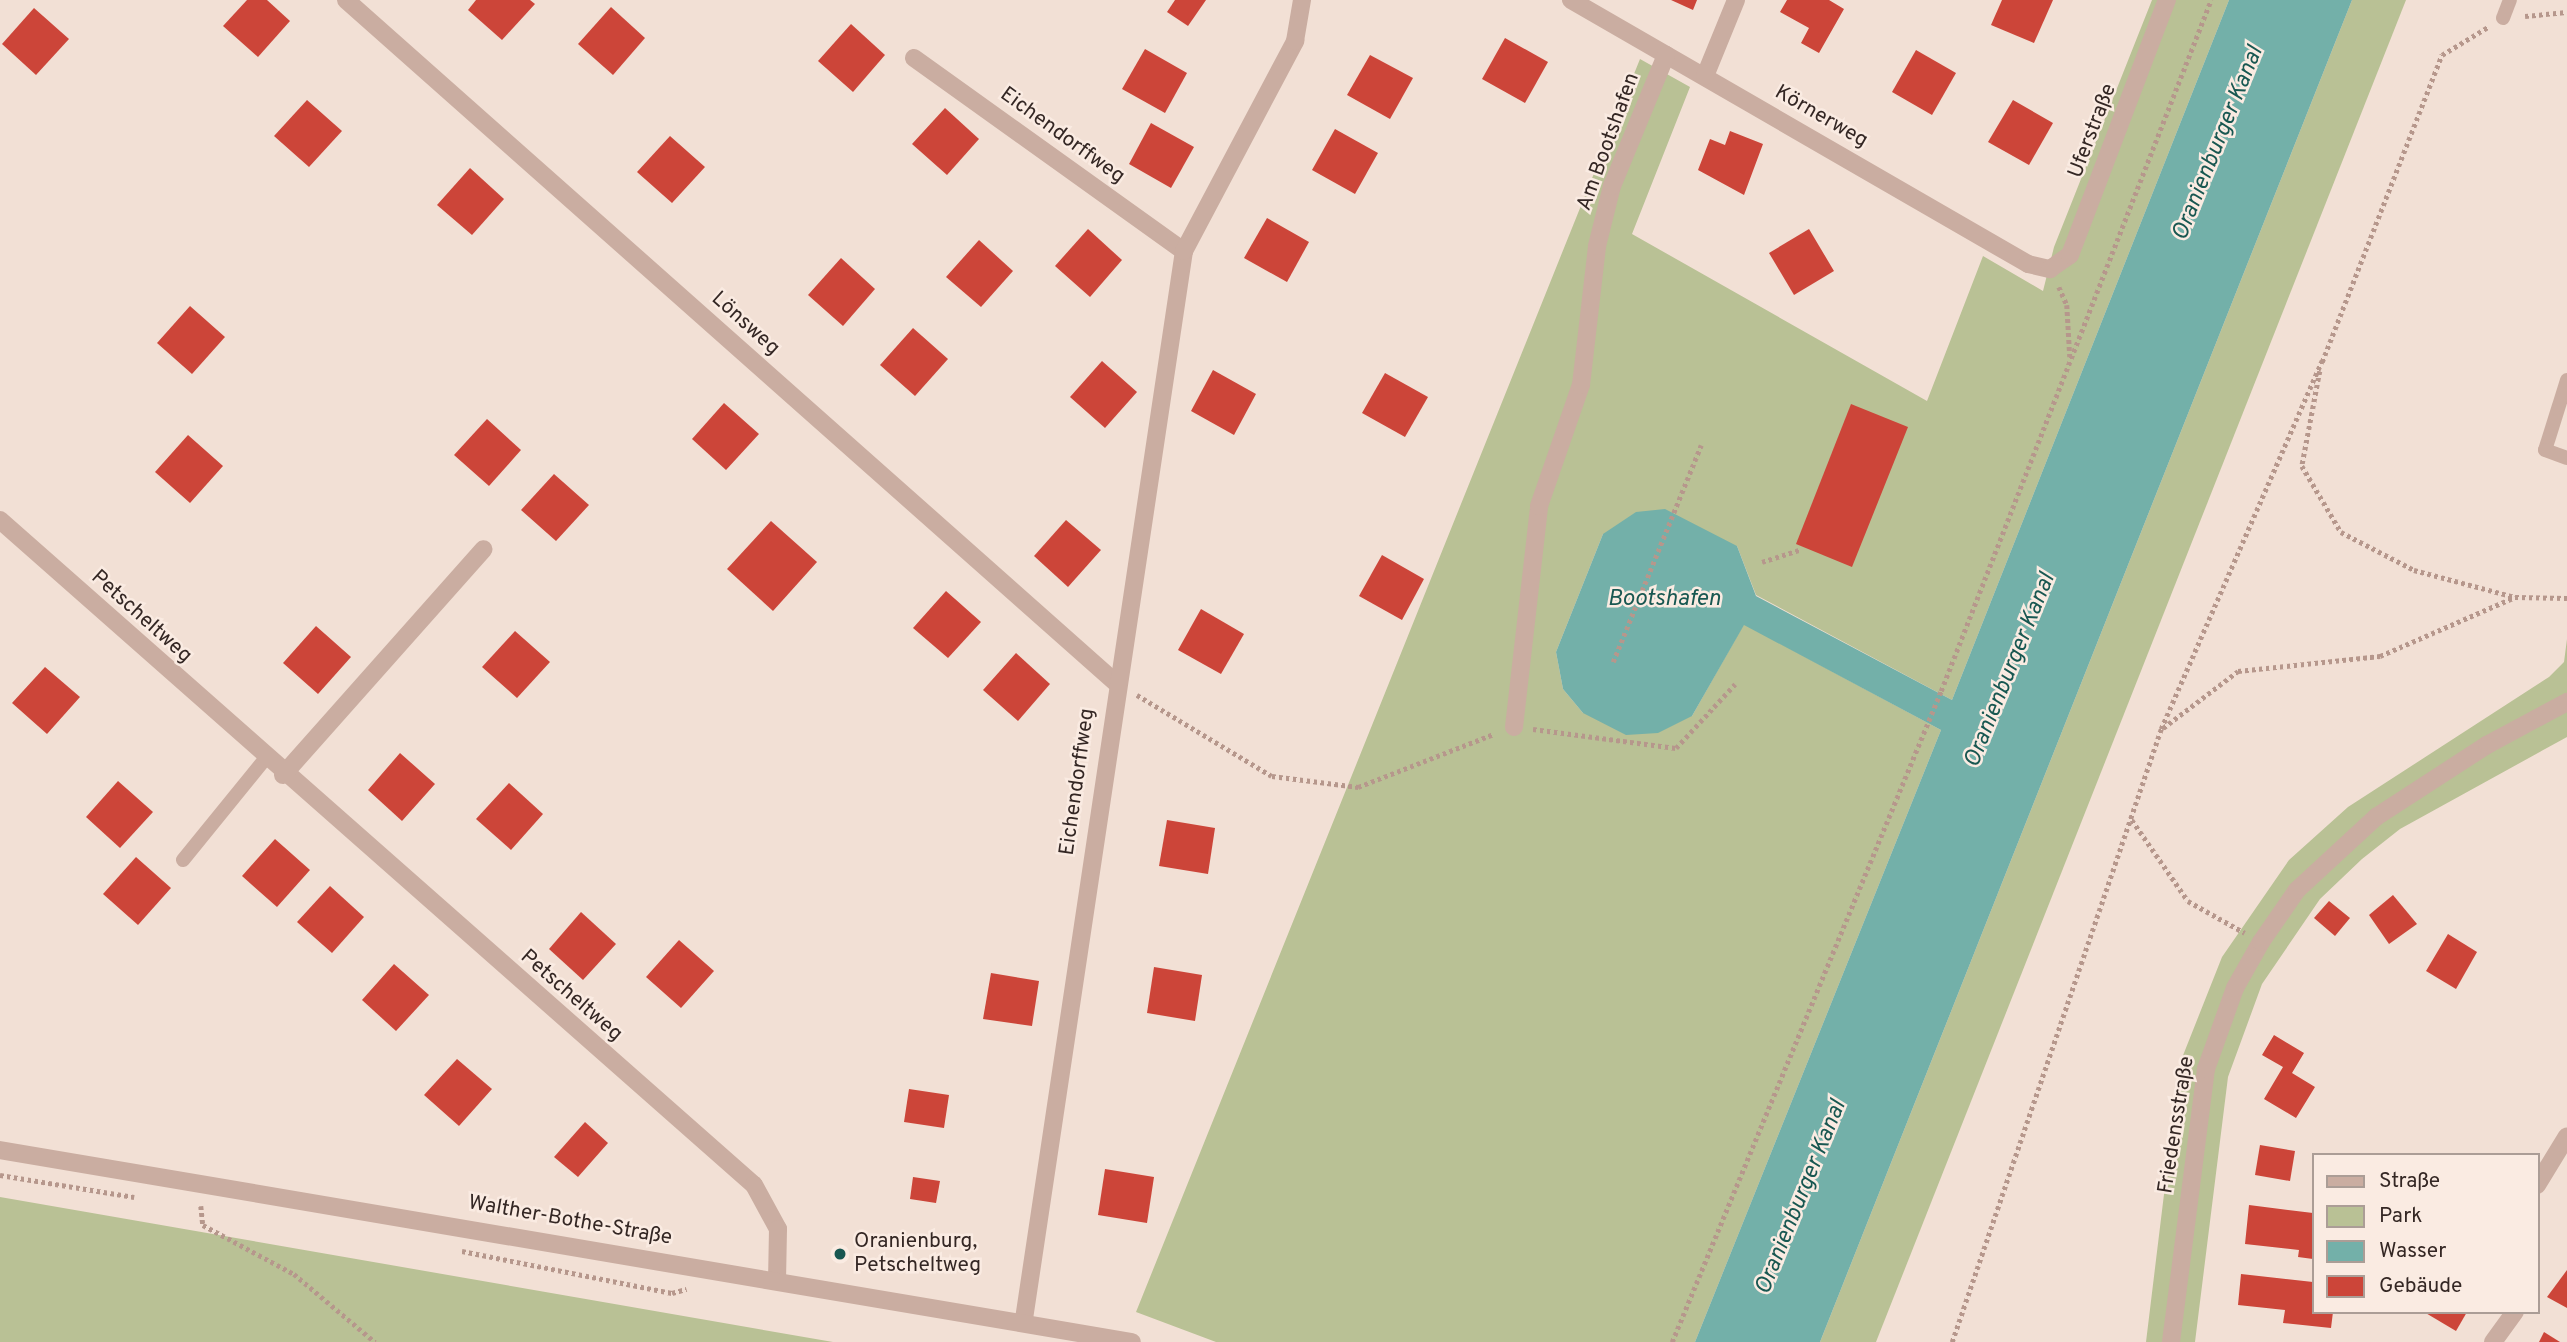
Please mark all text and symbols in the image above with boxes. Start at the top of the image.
water label: Oranienburger Kanal [2167,43,2271,245]
street label: Am Bootshafen [1572,70,1646,214]
street label: Körnerweg [1770,80,1872,154]
street label: Uferstraße [2064,80,2122,182]
street label: Eichendorffweg [995,82,1129,190]
street label: Lönsweg [706,287,784,361]
street label: Petscheltweg [85,565,197,669]
water label: Oranienburger Kanal [1959,570,2063,772]
water label: Bootshafen [1608,586,1720,614]
street label: Eichendorffweg [1055,707,1101,857]
street label: Petscheltweg [515,945,627,1047]
street label: Friedensstraße [2154,1055,2200,1195]
water label: Oranienburger Kanal [1750,1097,1854,1299]
legend [2312,1153,2539,1314]
text: Straße [2379,1168,2440,1195]
street label: Walther-Bothe-Straße [466,1191,674,1251]
text: Park [2379,1203,2422,1230]
place label: Oranienburg, Petscheltweg [854,1229,981,1279]
text: Wasser [2379,1238,2446,1265]
marker: Oranienburg, Petscheltweg [832,1246,848,1262]
text: Gebäude [2379,1273,2462,1300]

